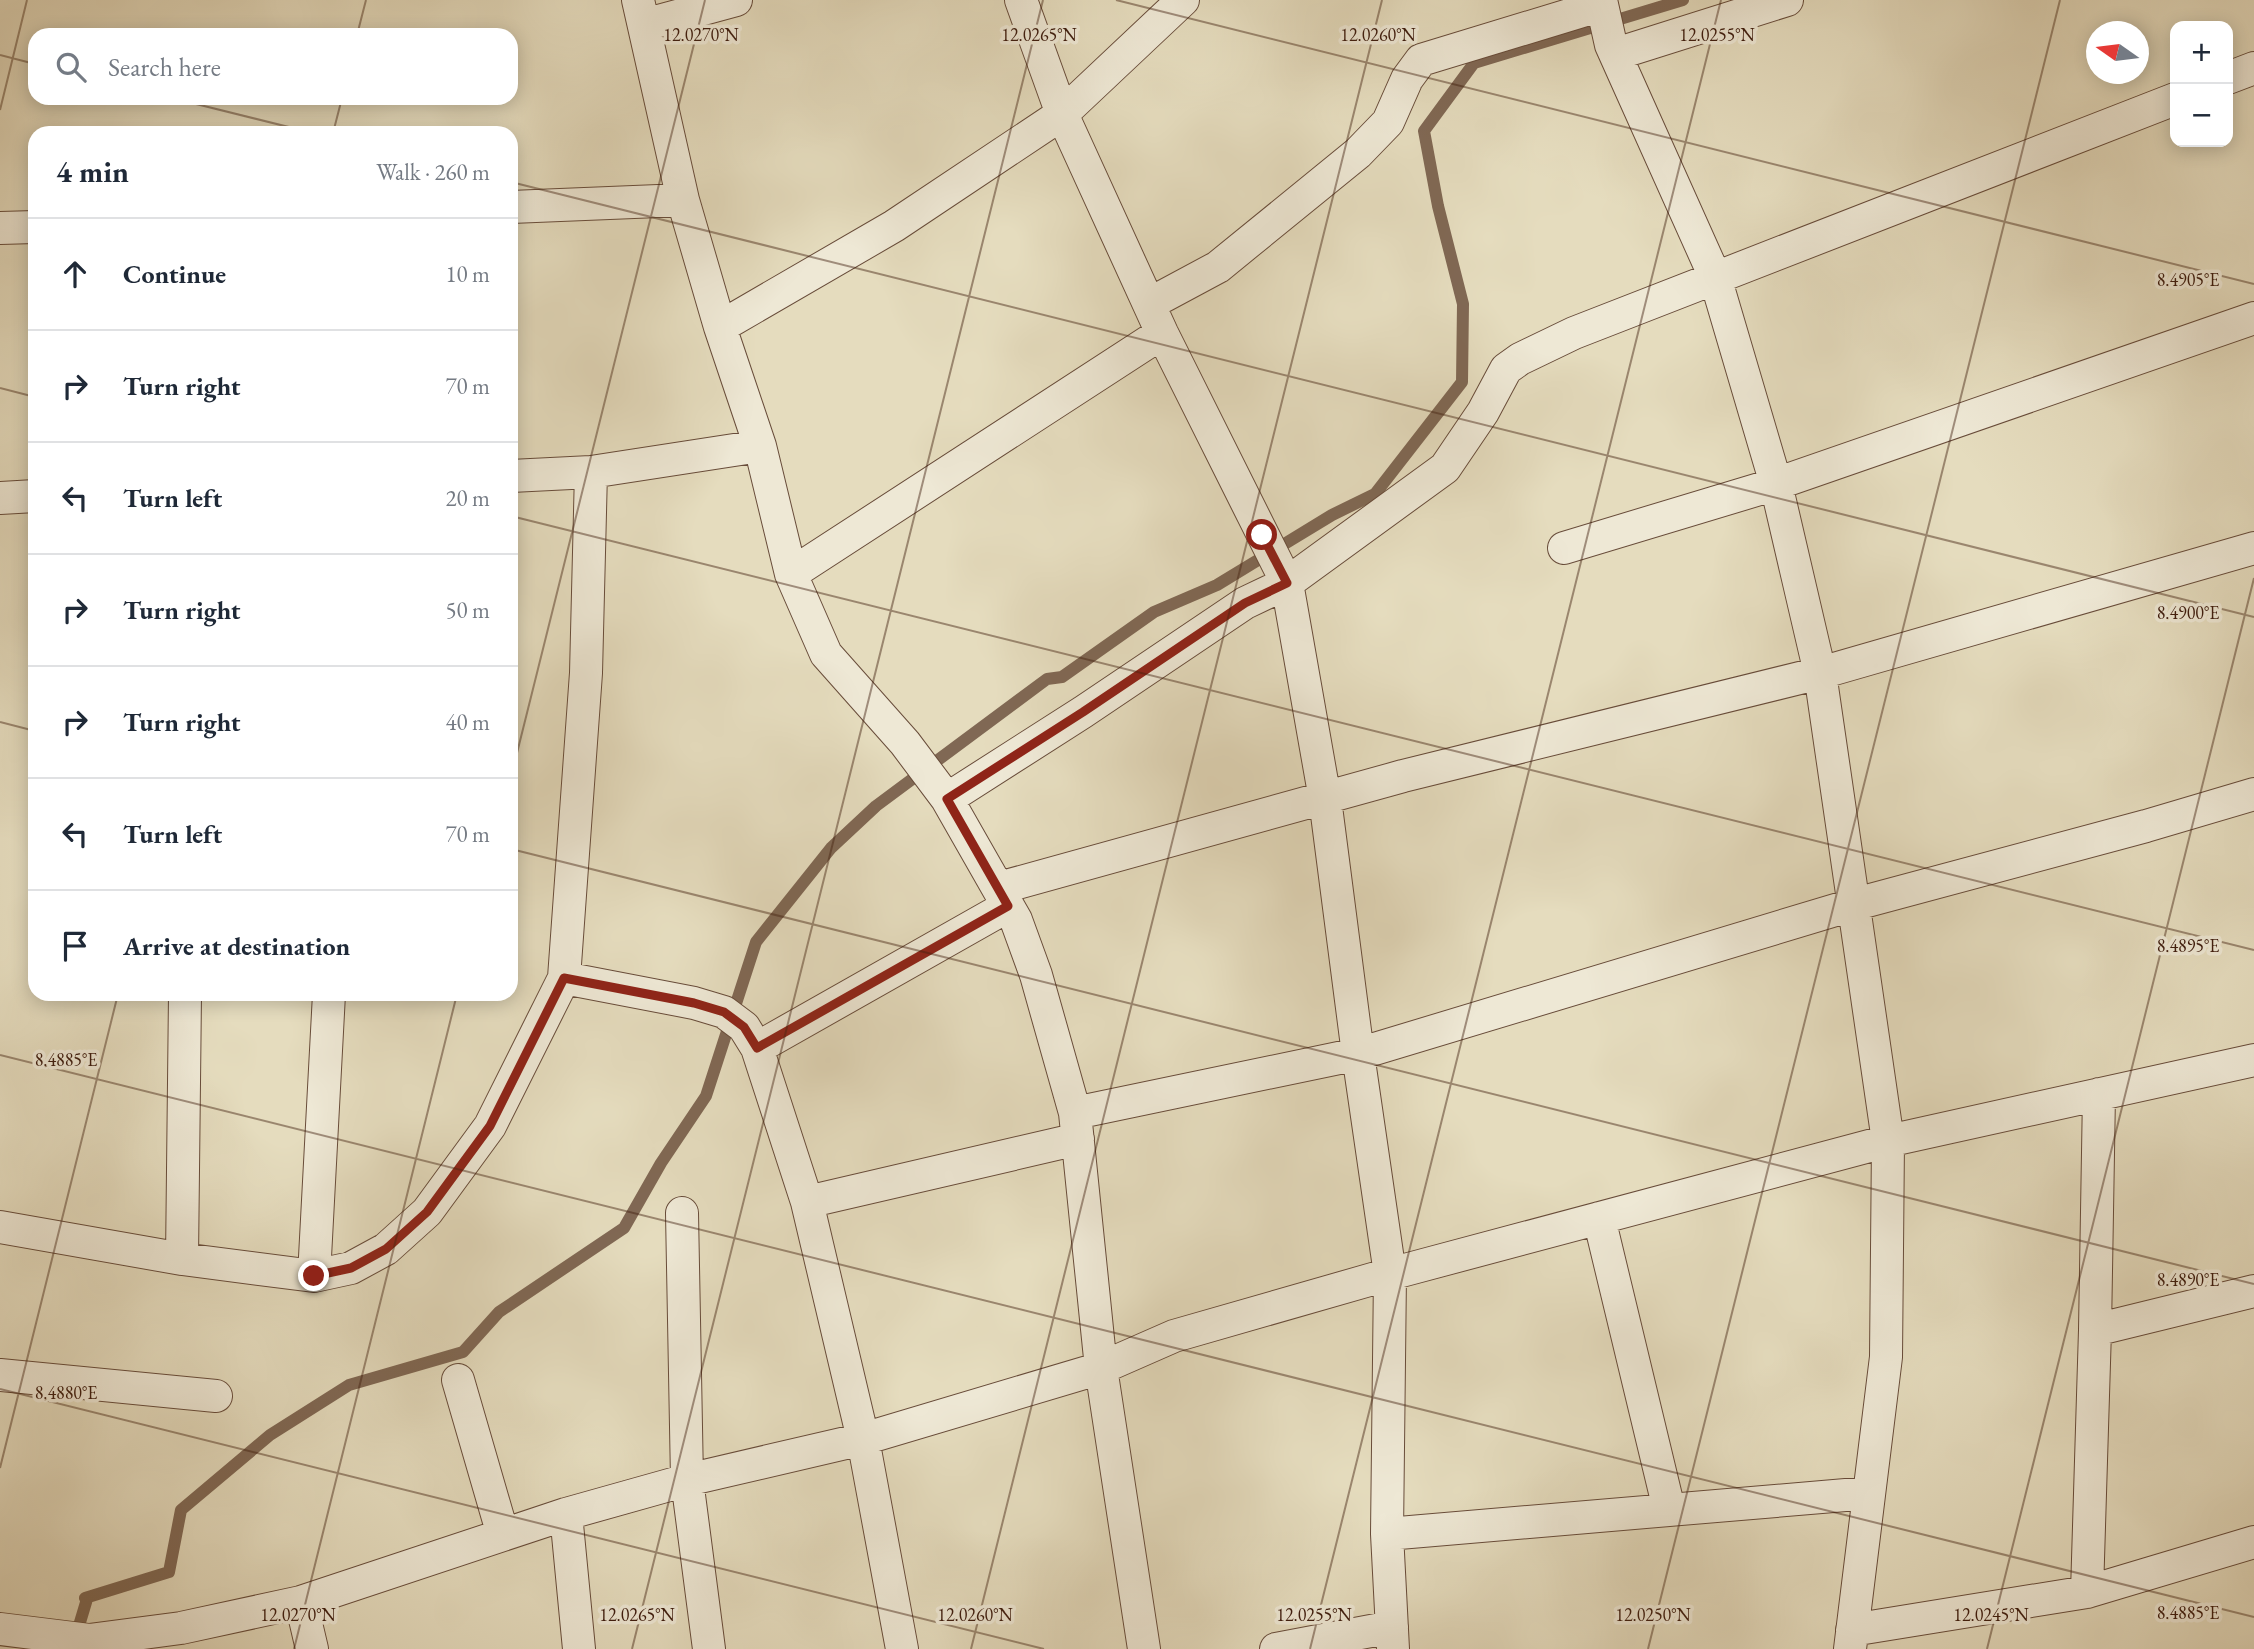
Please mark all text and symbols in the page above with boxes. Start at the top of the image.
north arrow [2086,21,2149,84]
map controls [2170,21,2233,147]
button: + [2170,21,2233,84]
text: 12.0270°N [663,23,739,46]
text: 12.0265°N [1001,23,1077,46]
text: 12.0260°N [1340,23,1416,46]
text: 12.0255°N [1679,23,1755,46]
search box [28,28,518,105]
icon: search [52,48,90,86]
text: Search here [108,50,221,84]
button: − [2170,84,2233,147]
text: 4 min [56,152,129,191]
text: Walk · 260 m [376,157,490,187]
icon: ahead [56,255,94,293]
text: Continue [123,257,226,291]
text: 10 m [445,259,490,289]
text: 8.4905°E [2157,268,2219,291]
icon: right [56,367,94,405]
text: Turn right [123,369,241,403]
text: 70 m [445,371,490,401]
icon: left [56,479,94,517]
text: Turn left [123,481,222,515]
text: 20 m [445,483,490,513]
route start [1246,519,1277,550]
icon: right [56,591,94,629]
text: Turn right [123,593,241,627]
text: 50 m [445,595,490,625]
text: 8.4900°E [2157,601,2219,624]
icon: right [56,703,94,741]
text: Turn right [123,705,241,739]
text: 40 m [445,707,490,737]
icon: left [56,815,94,853]
text: Turn left [123,817,222,851]
text: 70 m [445,819,490,849]
icon: arrive [56,927,94,965]
text: Arrive at destination [123,929,350,963]
text: 8.4895°E [2157,934,2219,957]
text: 8.4885°E [35,1048,97,1071]
route end [298,1260,329,1291]
text: 8.4890°E [2157,1268,2219,1291]
text: 8.4880°E [35,1381,97,1404]
text: 8.4885°E [2157,1601,2219,1624]
text: 12.0270°N [260,1603,336,1626]
text: 12.0265°N [599,1603,675,1626]
text: 12.0260°N [937,1603,1013,1626]
text: 12.0255°N [1276,1603,1352,1626]
text: 12.0250°N [1615,1603,1691,1626]
text: 12.0245°N [1953,1603,2029,1626]

